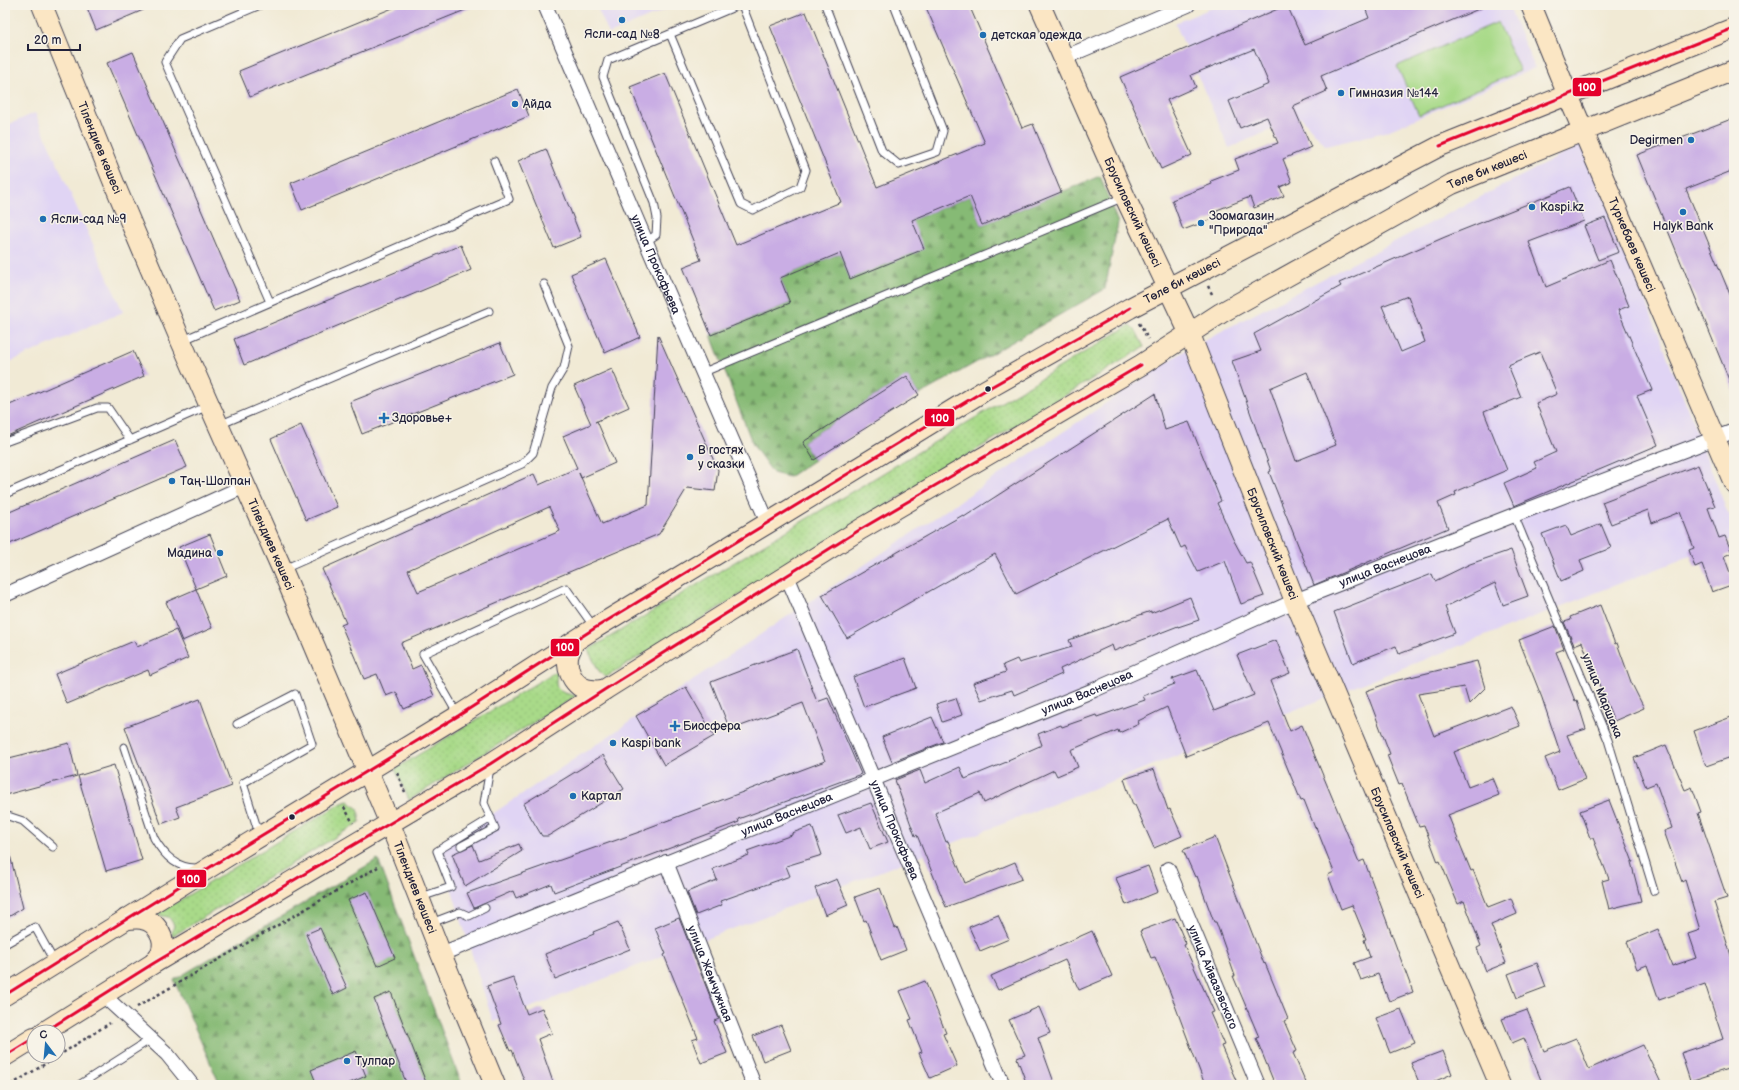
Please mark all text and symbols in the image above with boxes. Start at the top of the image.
marker: Ясли-сад №8 [617,15,627,25]
scale bar [28,26,80,52]
place label: Ясли-сад №8 [584,27,660,42]
place label: детская одежда [991,28,1082,43]
marker: детская одежда [978,30,988,40]
text: 20 m [34,33,61,48]
line badge: 100 [1572,77,1602,97]
text: 100 [1578,81,1596,94]
place label: Гимназия №144 [1349,86,1439,101]
marker: Гимназия №144 [1336,88,1346,98]
place label: Айда [522,97,552,112]
street label: Тілендиев көшесі [74,99,125,196]
marker: Айда [510,99,520,109]
place label: Degirmen [1629,133,1683,148]
marker: Degirmen [1686,135,1696,145]
street label: Төле би көшесі [1445,147,1529,193]
street label: Брусиловский көшесі [1101,155,1165,270]
street label: Түркебаев көшесі [1605,195,1659,294]
place label: Kaspi.kz [1540,200,1584,215]
marker: Kaspi.kz [1527,202,1537,212]
marker: Halyk Bank [1678,207,1688,217]
place label: Зоомагазин "Природа" [1209,209,1274,238]
place label: Ясли-сад №9 [51,212,127,227]
street label: улица Прокофьева [628,212,684,317]
marker: Ясли-сад №9 [38,214,48,224]
marker: Зоомагазин "Природа" [1196,218,1206,228]
place label: Halyk Bank [1653,219,1713,234]
street label: Төле би көшесі [1141,255,1223,307]
unlabelled marker [983,384,993,394]
line badge: 100 [924,408,955,427]
place label: Здоровье+ [392,411,453,426]
text: 100 [931,412,949,425]
marker: Здоровье+ [379,413,389,423]
place label: В гостях у сказки [698,443,745,472]
marker: В гостях у сказки [685,452,695,462]
place label: Таң-Шолпан [180,474,251,489]
marker: Таң-Шолпан [167,476,177,486]
street label: Брусиловский көшесі [1244,485,1301,602]
street label: Тілендиев көшесі [244,496,298,592]
street label: улица Васнецова [1337,541,1433,590]
place label: Мадина [167,546,212,561]
marker: Мадина [215,548,225,558]
line badge: 100 [550,638,580,657]
text: 100 [556,641,574,654]
street label: улица Маршака [1578,651,1626,741]
street label: улица Васнецова [1039,666,1135,718]
place label: Биосфера [683,719,741,734]
marker: Биосфера [670,721,680,731]
place label: Kaspi bank [621,736,681,751]
marker: Kaspi bank [608,738,618,748]
street label: улица Прокофьева [867,778,923,882]
street label: Брусиловский көшесі [1367,785,1428,901]
place label: Картал [581,789,622,804]
street label: улица Васнецова [739,789,835,839]
marker: Картал [568,791,578,801]
unlabelled marker [287,812,297,822]
street label: Тілендиев көшесі [390,839,440,936]
line badge: 100 [176,869,207,888]
text: 100 [182,873,200,886]
street label: улица Жемчужная [684,923,736,1024]
street label: улица Айвазовского [1185,923,1241,1031]
north arrow [26,1024,66,1064]
text: С [38,1027,49,1042]
place label: Тулпар [355,1054,395,1069]
marker: Тулпар [342,1056,352,1066]

